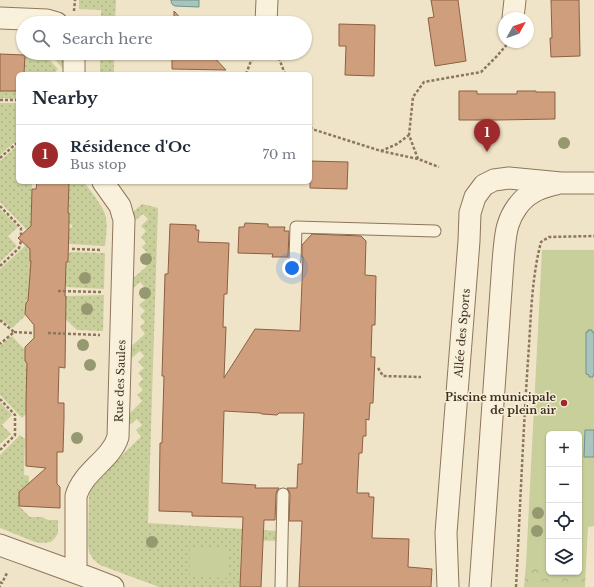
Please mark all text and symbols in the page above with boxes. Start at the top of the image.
north arrow [498,12,534,48]
search box [16,16,312,60]
icon: search [30,27,52,49]
text: Search here [62,29,153,48]
text: Nearby [32,88,98,109]
pin: 1 [474,119,500,152]
text: Résidence d'Oc [70,137,191,156]
text: 1 [42,146,48,163]
text: 70 m [263,146,296,163]
text: Bus stop [70,156,126,173]
your location [282,258,302,278]
street label: Allée des Sports [451,288,473,379]
street label: Rue des Saules [112,339,128,423]
place label: Piscine municipale de plein air [445,390,557,417]
marker: Piscine municipale de plein air [559,398,569,408]
map controls [546,431,582,575]
button: + [546,431,582,467]
button: − [546,467,582,503]
button: locate [546,503,582,539]
button: layers [546,539,582,575]

